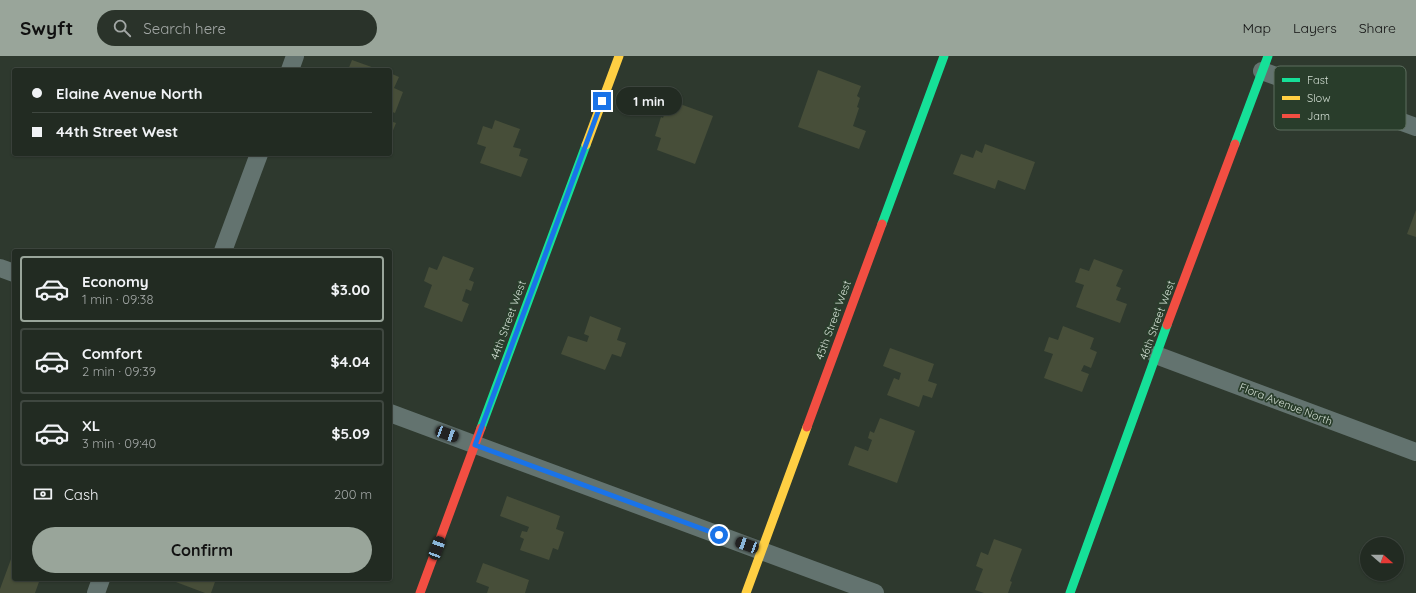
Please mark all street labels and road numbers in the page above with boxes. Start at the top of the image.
street label: 44th Street West [487,278,529,361]
street label: 45th Street West [812,278,854,362]
street label: 46th Street West [1136,278,1178,362]
street label: Flora Avenue North [1237,380,1335,428]

